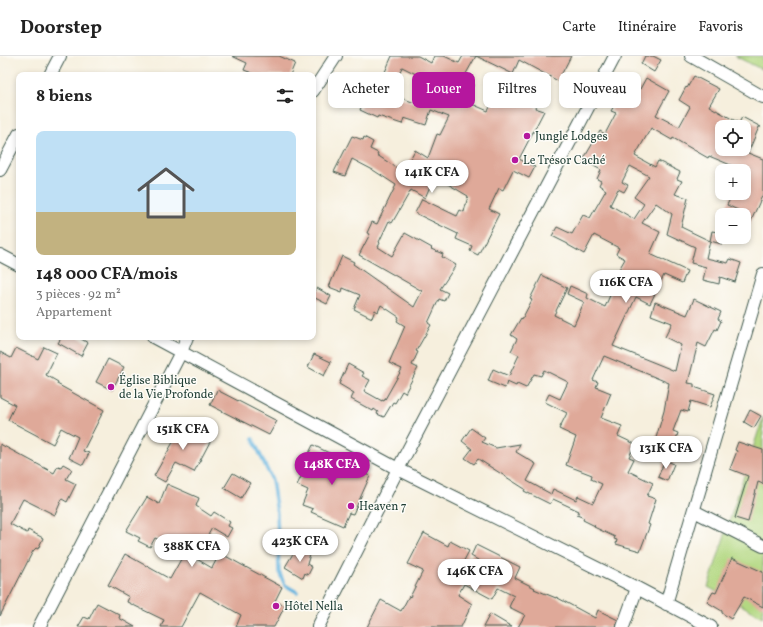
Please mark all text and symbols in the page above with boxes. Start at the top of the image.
text: Doorstep [20,15,102,41]
text: Carte [562,18,596,37]
text: Itinéraire [618,18,677,37]
text: Favoris [699,18,743,37]
chip: Acheter [328,72,404,108]
chip: Louer [412,72,475,108]
chip: Filtres [483,72,551,108]
chip: Nouveau [559,72,641,108]
text: 8 biens [36,85,92,108]
icon: filters [274,85,296,107]
map controls [715,120,751,244]
button: locate [715,120,751,156]
place label: Jungle Lodges [535,129,608,145]
marker: Jungle Lodges [522,131,532,141]
place label: Le Trésor Caché [523,153,606,169]
marker: Le Trésor Caché [510,155,520,165]
icon: home [130,157,202,229]
pin: 141K CFA [391,160,473,194]
text: 141K CFA [405,164,459,182]
button: + [715,164,751,200]
button: − [715,208,751,244]
text: 148 000 CFA/mois [36,263,178,286]
pin: 116K CFA [585,270,667,304]
text: 116K CFA [599,274,653,292]
text: 3 pièces · 92 m² [36,286,121,304]
text: Appartement [36,304,112,322]
place label: Église Biblique de la Vie Profonde [119,372,214,403]
marker: Église Biblique de la Vie Profonde [106,382,116,392]
pin: 151K CFA [142,417,224,451]
text: 151K CFA [156,421,210,439]
pin: 131K CFA [625,436,707,470]
text: 131K CFA [639,440,693,458]
pin: 148K CFA [291,452,373,486]
text: 148K CFA [304,456,360,474]
place label: Heaven 7 [359,499,407,515]
marker: Heaven 7 [346,501,356,511]
pin: 423K CFA [259,529,341,563]
text: 423K CFA [271,533,329,551]
pin: 388K CFA [151,534,233,568]
text: 388K CFA [163,538,221,556]
pin: 146K CFA [434,559,516,593]
text: 146K CFA [447,563,503,581]
place label: Hôtel Nella [284,599,343,615]
marker: Hôtel Nella [271,601,281,611]

